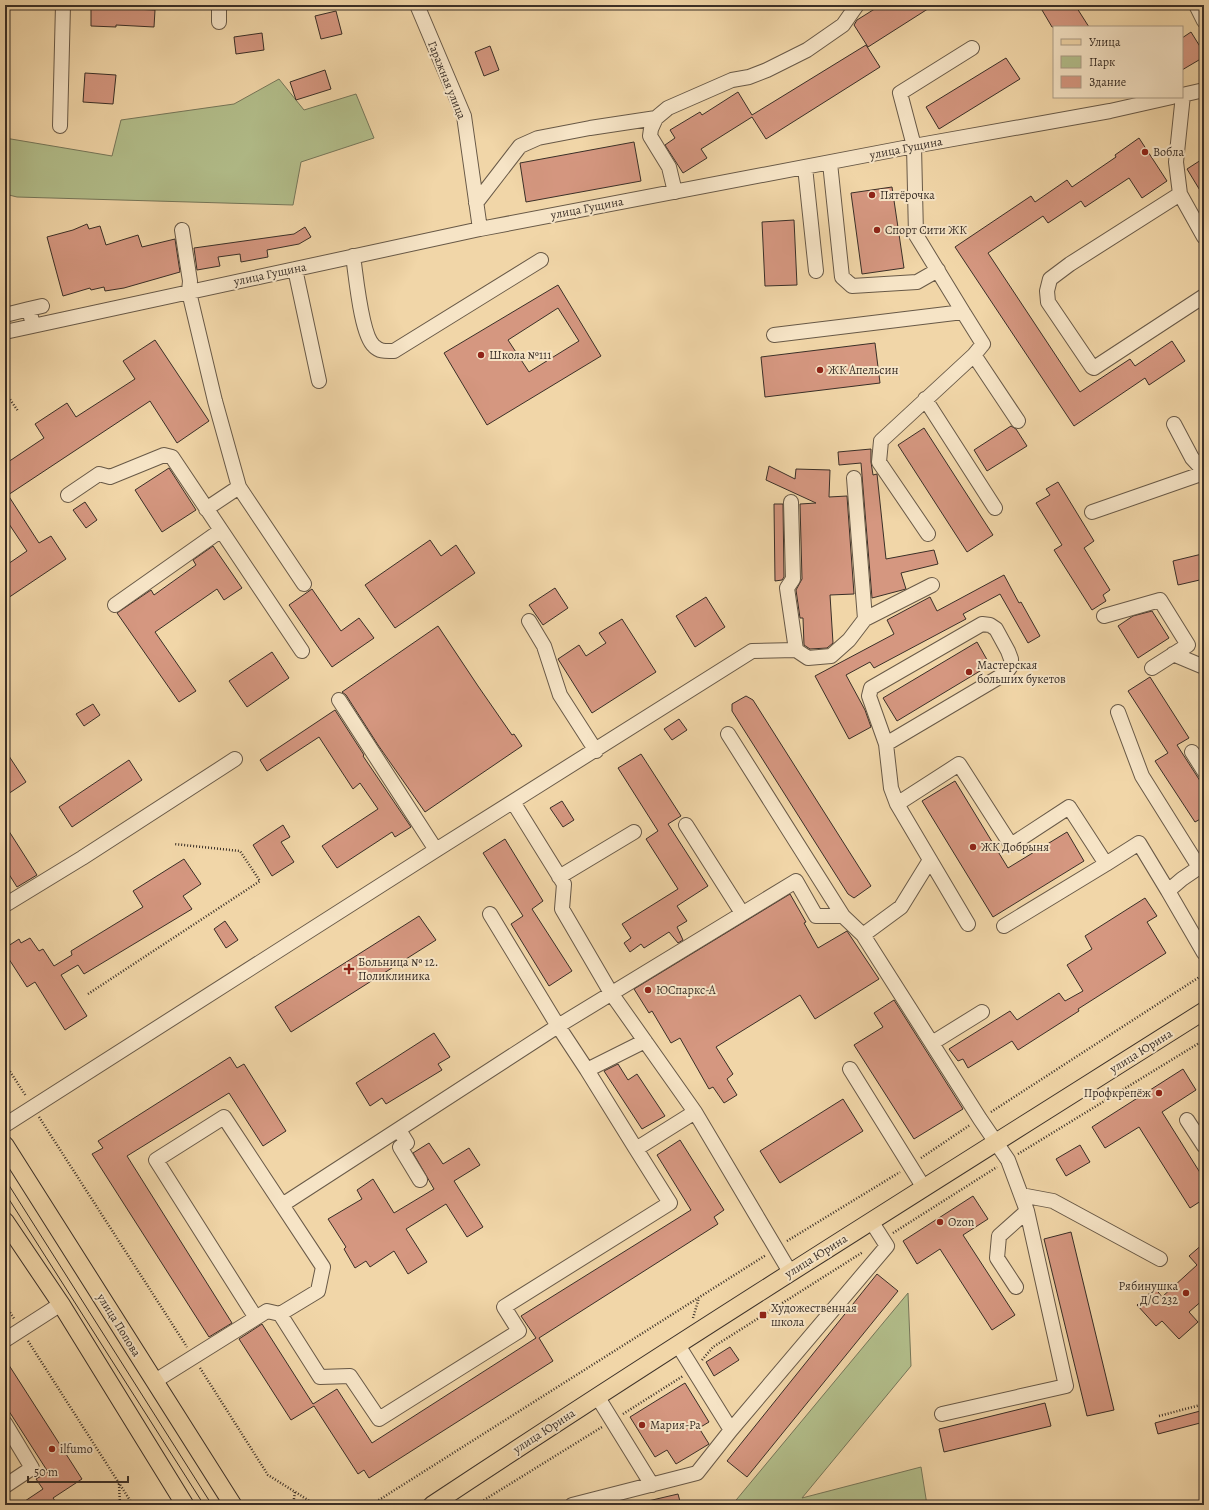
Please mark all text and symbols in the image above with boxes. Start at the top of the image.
legend [1053,26,1183,98]
text: Улица [1089,34,1121,50]
street label: Гаражная улица [424,39,470,122]
text: Парк [1089,54,1115,70]
text: Здание [1089,74,1126,90]
street label: улица Гущина [867,133,944,163]
place label: Вобла [1153,144,1184,160]
marker: Вобла [1140,147,1150,157]
place label: Пятёрочка [880,187,935,203]
marker: Пятёрочка [867,190,877,200]
street label: улица Гущина [548,193,625,223]
place label: Спорт Сити ЖК [885,222,967,238]
marker: Спорт Сити ЖК [872,225,882,235]
street label: улица Гущина [231,258,308,290]
place label: Школа №111 [489,347,551,363]
marker: Школа №111 [476,350,486,360]
place label: ЖК Апельсин [828,362,898,378]
marker: ЖК Апельсин [815,365,825,375]
place label: Мастерская больших букетов [977,657,1066,687]
marker: Мастерская больших букетов [964,667,974,677]
place label: ЖК Добрыня [981,839,1049,855]
marker: ЖК Добрыня [968,842,978,852]
place label: Больница № 12. Поликлиника [358,954,438,984]
marker: Больница № 12. Поликлиника [343,963,355,975]
place label: ЮСпаркс-А [656,982,717,998]
marker: ЮСпаркс-А [643,985,653,995]
street label: улица Юрина [1106,1025,1176,1077]
place label: Профкрепёж [1084,1085,1151,1101]
marker: Профкрепёж [1154,1088,1164,1098]
place label: Ozon [948,1214,975,1230]
marker: Ozon [935,1217,945,1227]
street label: улица Юрина [781,1230,851,1282]
place label: Рябинушка Д/С 232 [1119,1278,1178,1308]
marker: Рябинушка Д/С 232 [1181,1288,1191,1298]
street label: улица Попова [93,1290,145,1360]
place label: Художественная школа [771,1300,857,1330]
marker: Художественная школа [758,1310,768,1320]
street label: улица Юрина [509,1405,578,1458]
place label: Мария-Ра [650,1417,701,1433]
marker: Мария-Ра [637,1420,647,1430]
place label: ilfumo [60,1441,93,1457]
marker: ilfumo [47,1444,57,1454]
scale bar [28,1458,128,1484]
text: 50 m [34,1464,58,1480]

